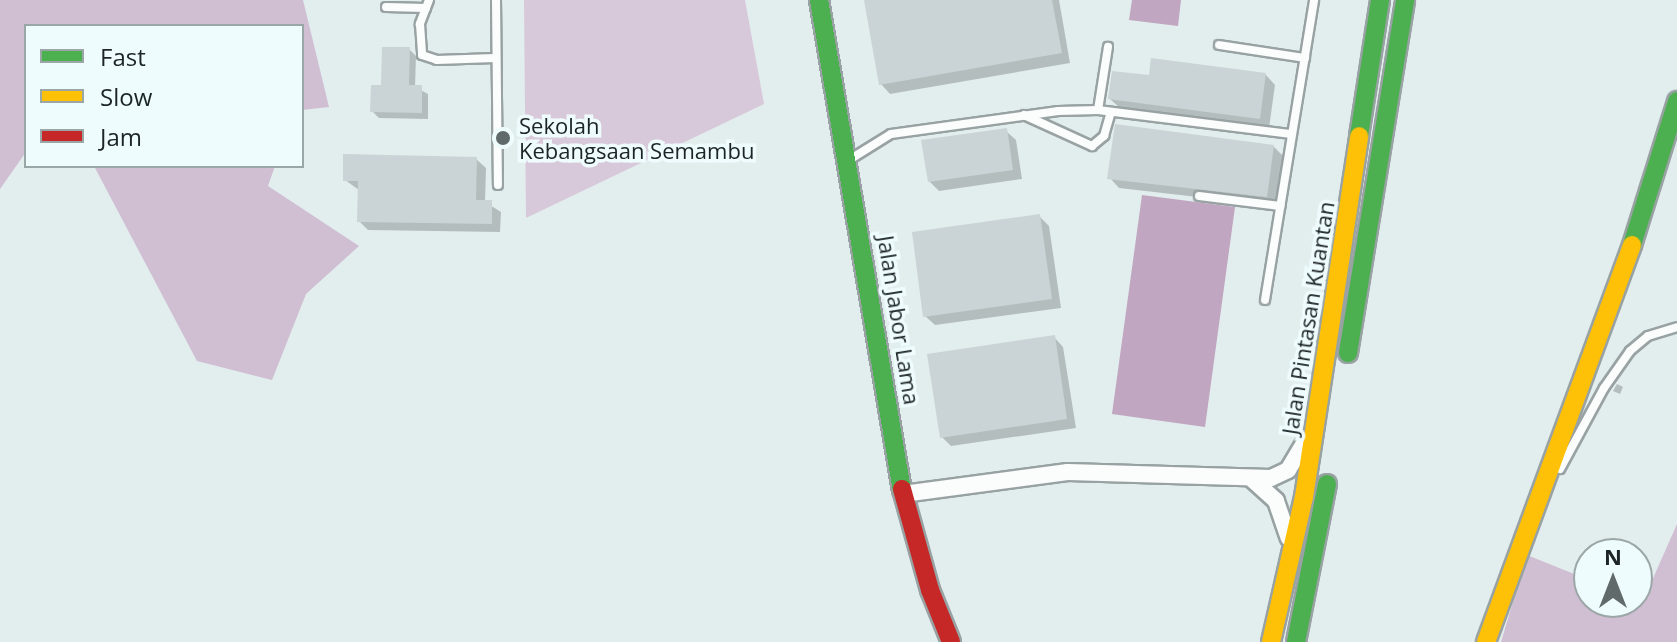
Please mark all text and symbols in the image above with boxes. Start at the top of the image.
legend [24,24,304,168]
text: Fast [100,40,146,73]
text: Slow [100,80,152,113]
place label: Sekolah Kebangsaan Semambu [519,112,754,164]
text: Jam [100,120,142,153]
marker: Sekolah Kebangsaan Semambu [494,129,512,147]
street label: Jalan Pintasan Kuantan [1277,200,1339,436]
street label: Jalan Jabor Lama [873,234,925,406]
north arrow [1573,538,1653,618]
text: N [1604,541,1622,571]

